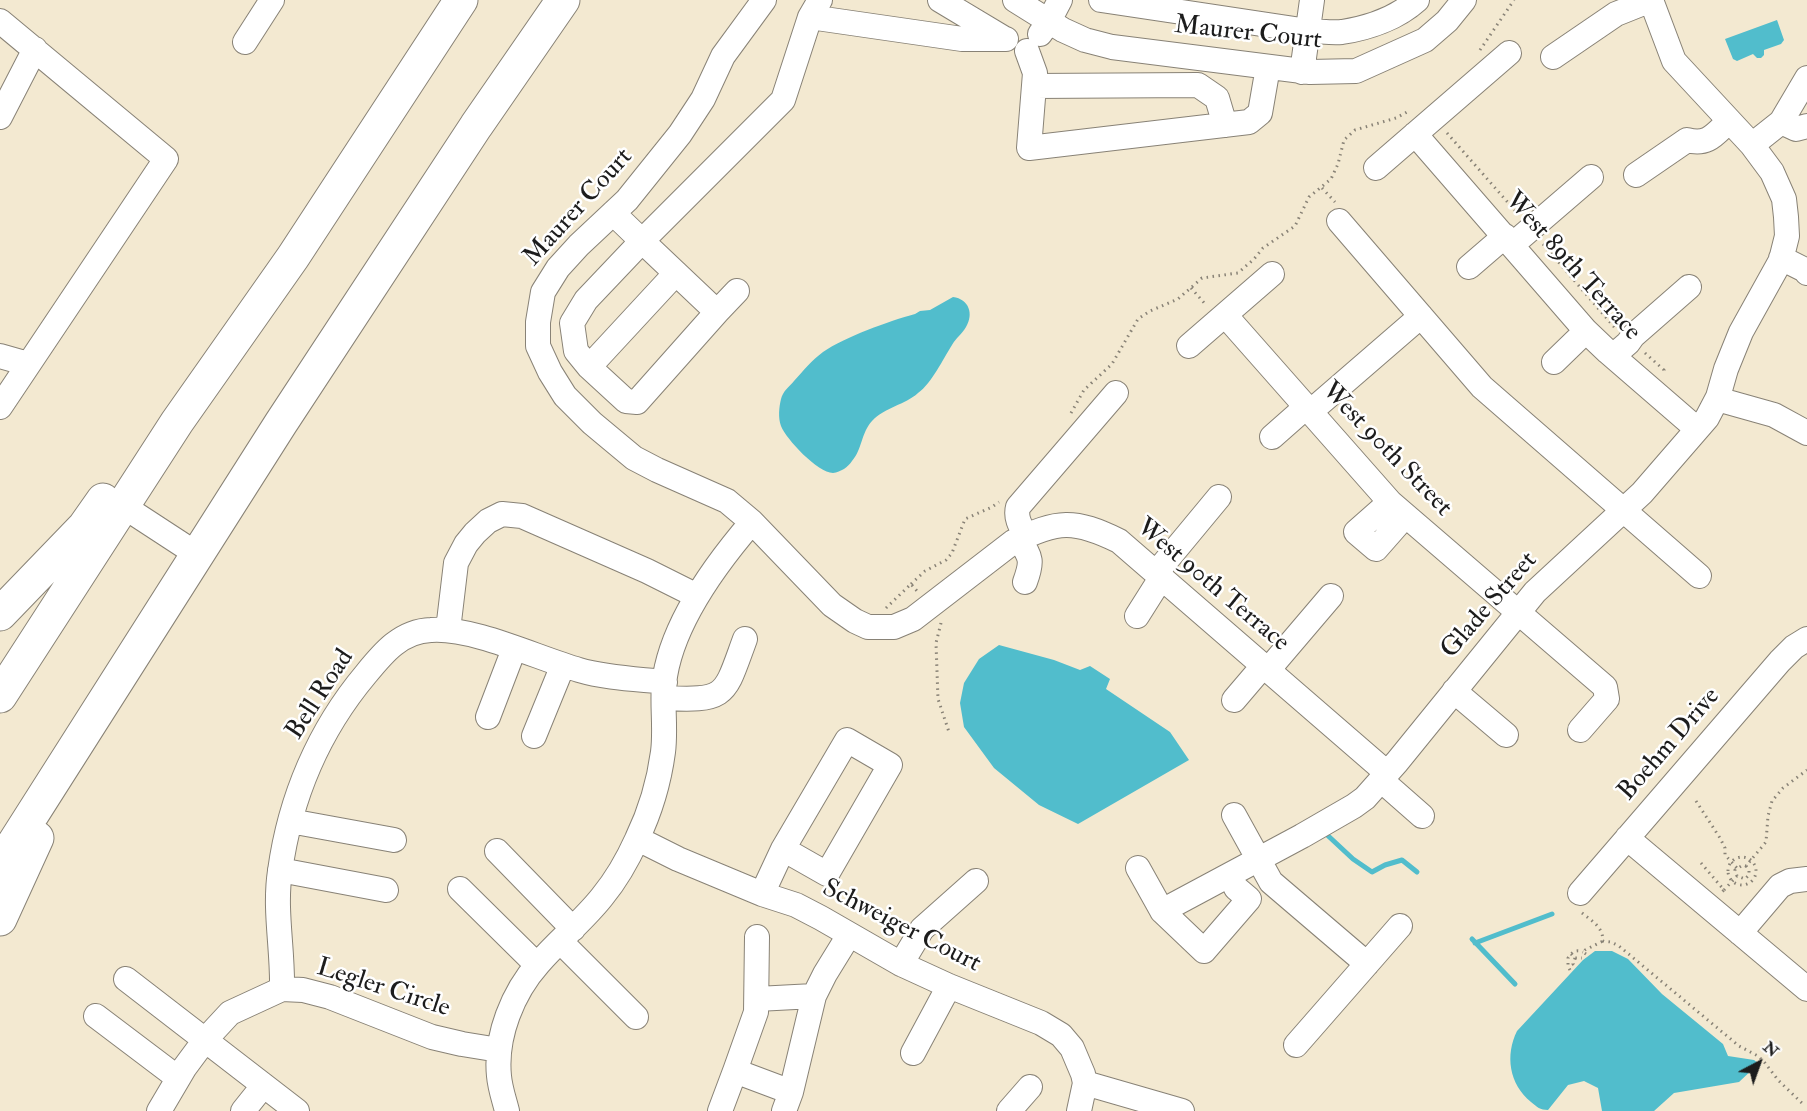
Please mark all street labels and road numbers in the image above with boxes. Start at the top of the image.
street label: Maurer Court [1173,11,1323,57]
street label: Maurer Court [518,143,640,273]
street label: West 89th Terrace [1497,186,1647,348]
street label: West 90th Street [1314,376,1458,524]
street label: West 90th Terrace [1129,513,1295,659]
street label: Glade Street [1435,546,1545,666]
street label: Bell Road [280,644,362,746]
street label: Boehm Drive [1613,682,1727,808]
street label: Schweiger Court [816,874,986,980]
street label: Legler Circle [312,953,454,1025]

